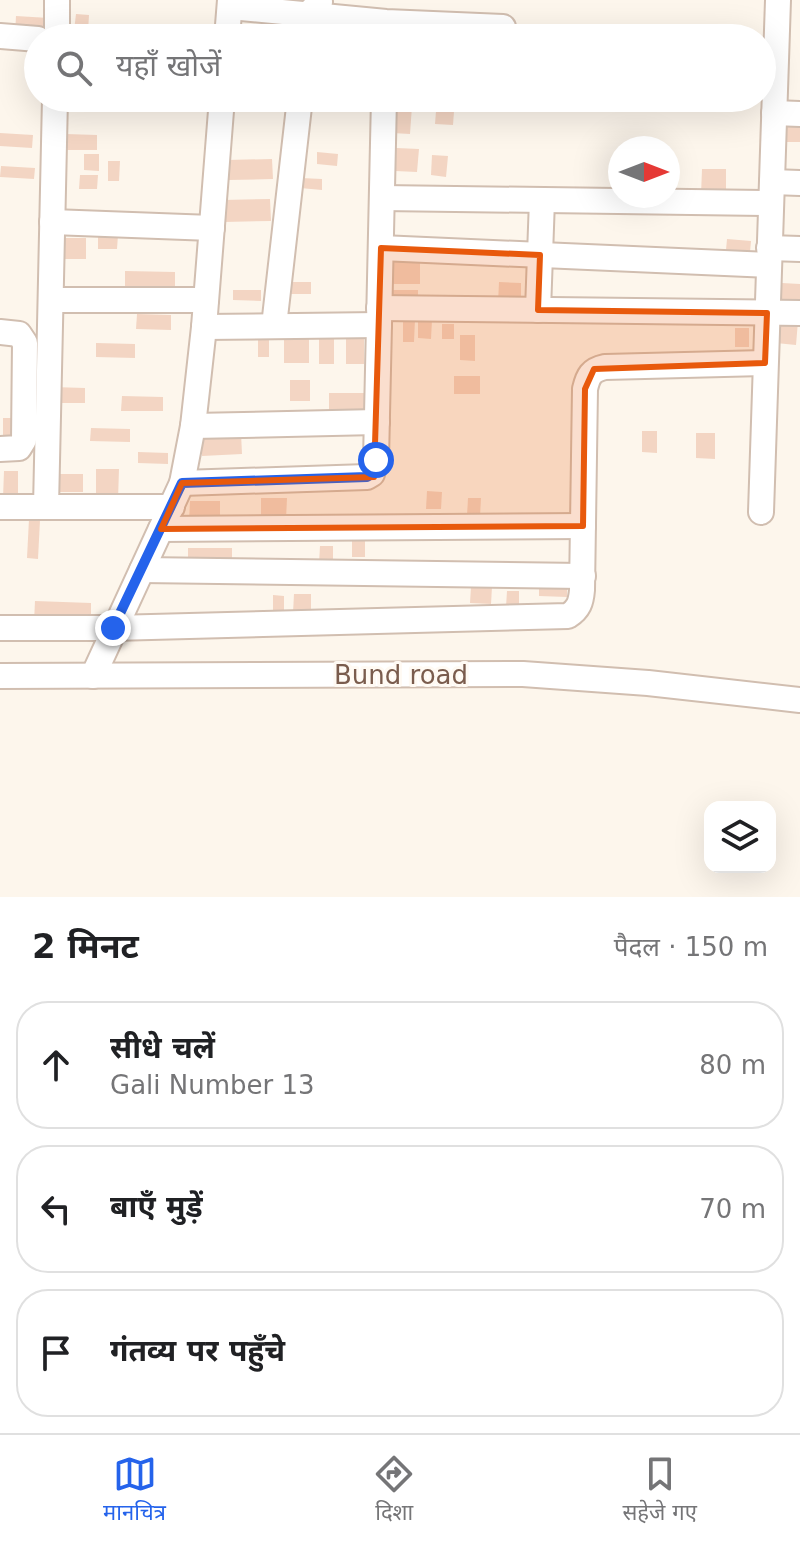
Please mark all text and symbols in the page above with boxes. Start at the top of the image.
search box [24,24,776,112]
icon: search [52,46,96,90]
text: यहाँ खोजें [116,48,221,83]
north arrow [608,136,680,208]
route start [358,442,394,478]
route end [95,610,131,646]
street label: Bund road [334,660,468,690]
map controls [704,801,776,873]
button: layers [704,801,776,873]
text: 2 मिनट [32,926,139,966]
text: पैदल · 150 m [614,932,768,962]
text: सीधे चलें [110,1030,215,1065]
icon: ahead [34,1043,78,1087]
text: 80 m [699,1050,766,1080]
text: Gali Number 13 [110,1070,315,1100]
icon: left [34,1187,78,1231]
text: बाएँ मुड़ें [110,1189,203,1224]
text: 70 m [699,1194,766,1224]
icon: arrive [34,1331,78,1375]
text: गंतव्य पर पहुँचे [110,1333,285,1368]
tab: मानचित्र [103,1452,166,1529]
tab: दिशा [372,1452,416,1529]
tab: सहेजे गए [622,1452,697,1529]

